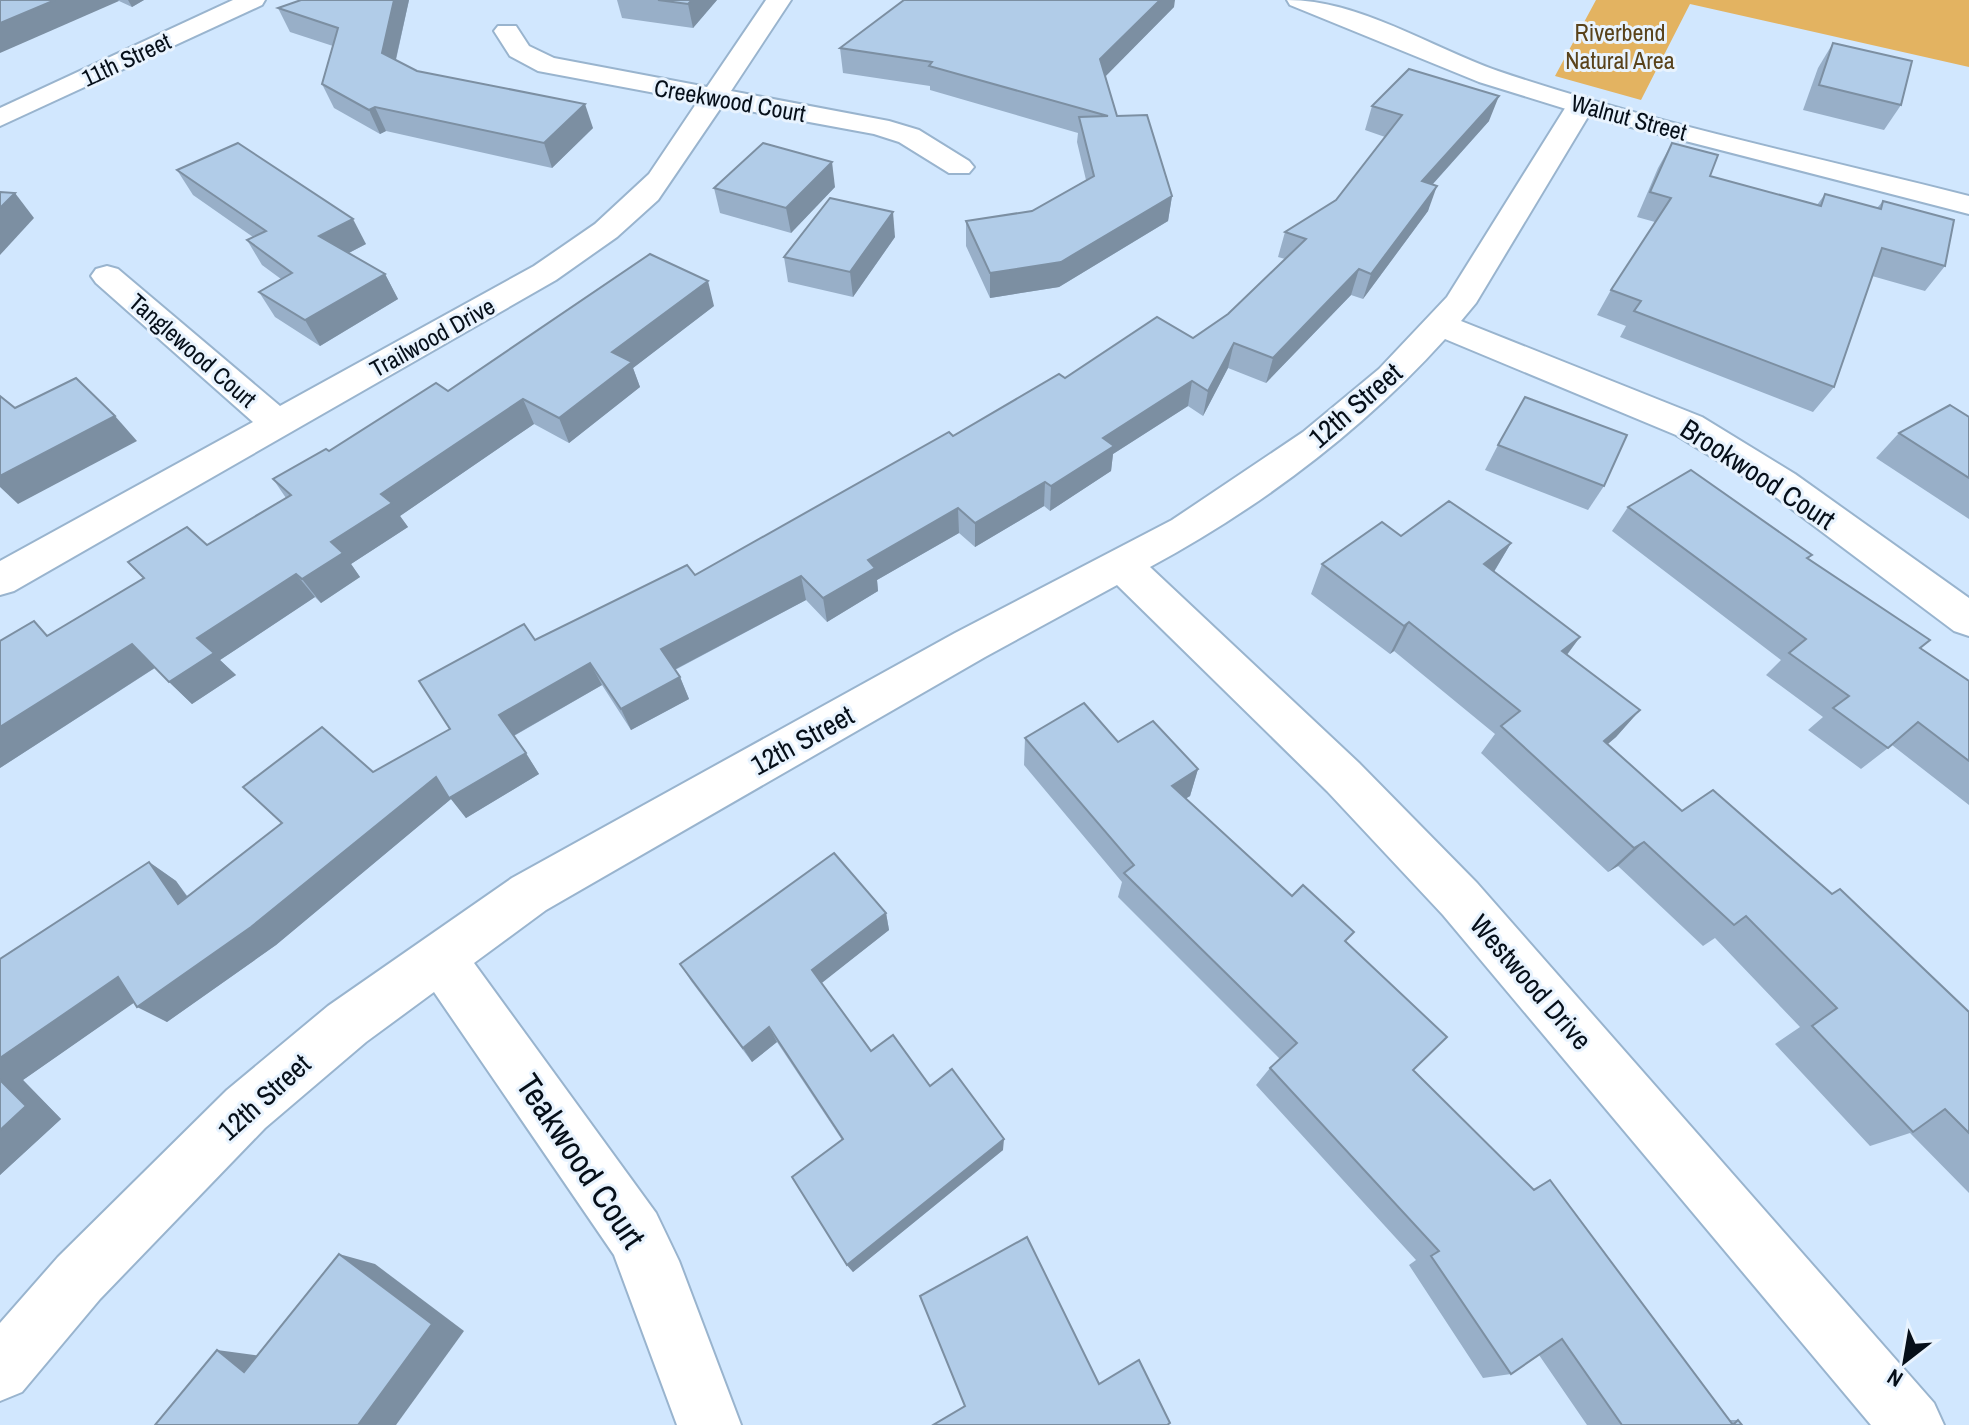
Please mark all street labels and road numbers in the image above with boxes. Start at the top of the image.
street label: 11th Street [76,24,176,94]
street label: Creekwood Court [652,71,809,129]
street label: Walnut Street [1568,86,1691,148]
street label: Tanglewood Court [123,286,264,415]
street label: Trailwood Drive [364,290,500,384]
street label: 12th Street [1300,354,1410,456]
street label: Brookwood Court [1673,410,1843,538]
street label: 12th Street [744,696,860,784]
street label: Westwood Drive [1462,906,1600,1058]
street label: 12th Street [210,1045,318,1149]
street label: Teakwood Court [506,1065,657,1258]

